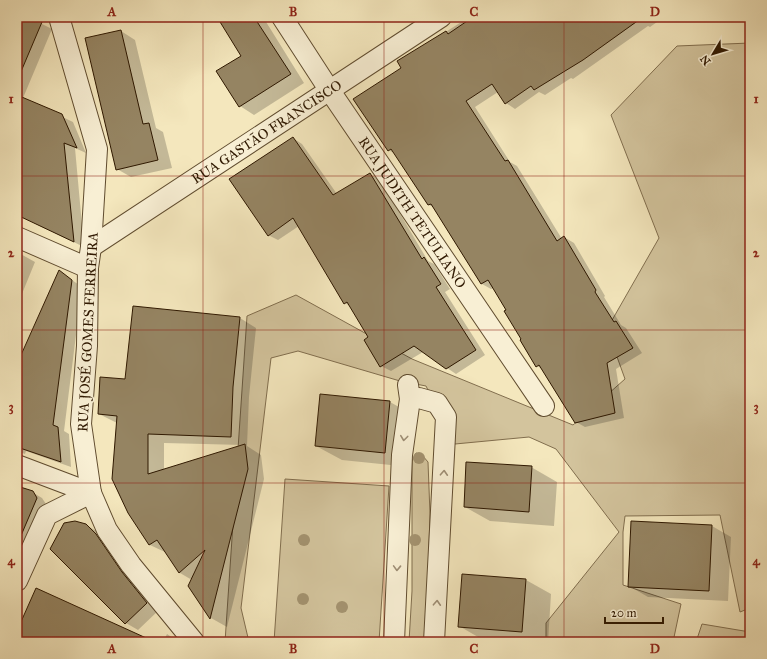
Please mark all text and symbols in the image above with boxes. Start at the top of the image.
text: A [107,4,117,20]
text: B [289,4,298,20]
text: C [470,4,479,20]
text: D [650,4,660,20]
north arrow [693,34,733,74]
text: N [697,52,714,68]
street label: RUA GASTÃO FRANCISCO [188,76,345,187]
text: 1 [8,91,14,107]
text: 1 [753,91,759,107]
street label: RUA JUDITH TETULIANO [355,133,470,291]
street label: RUA JOSÉ GOMES FERREIRA [72,231,103,432]
text: 2 [8,245,15,261]
text: 2 [753,245,760,261]
text: 3 [8,399,14,415]
text: 3 [753,399,759,415]
one-way arrow [400,435,409,441]
one-way arrow [439,470,448,476]
text: 4 [7,553,15,569]
text: 4 [752,553,760,569]
one-way arrow [393,565,401,571]
scale bar [605,599,663,625]
one-way arrow [432,600,441,606]
text: 20 m [611,606,637,620]
text: A [107,641,117,657]
text: B [289,641,298,657]
text: C [470,641,479,657]
text: D [650,641,660,657]

